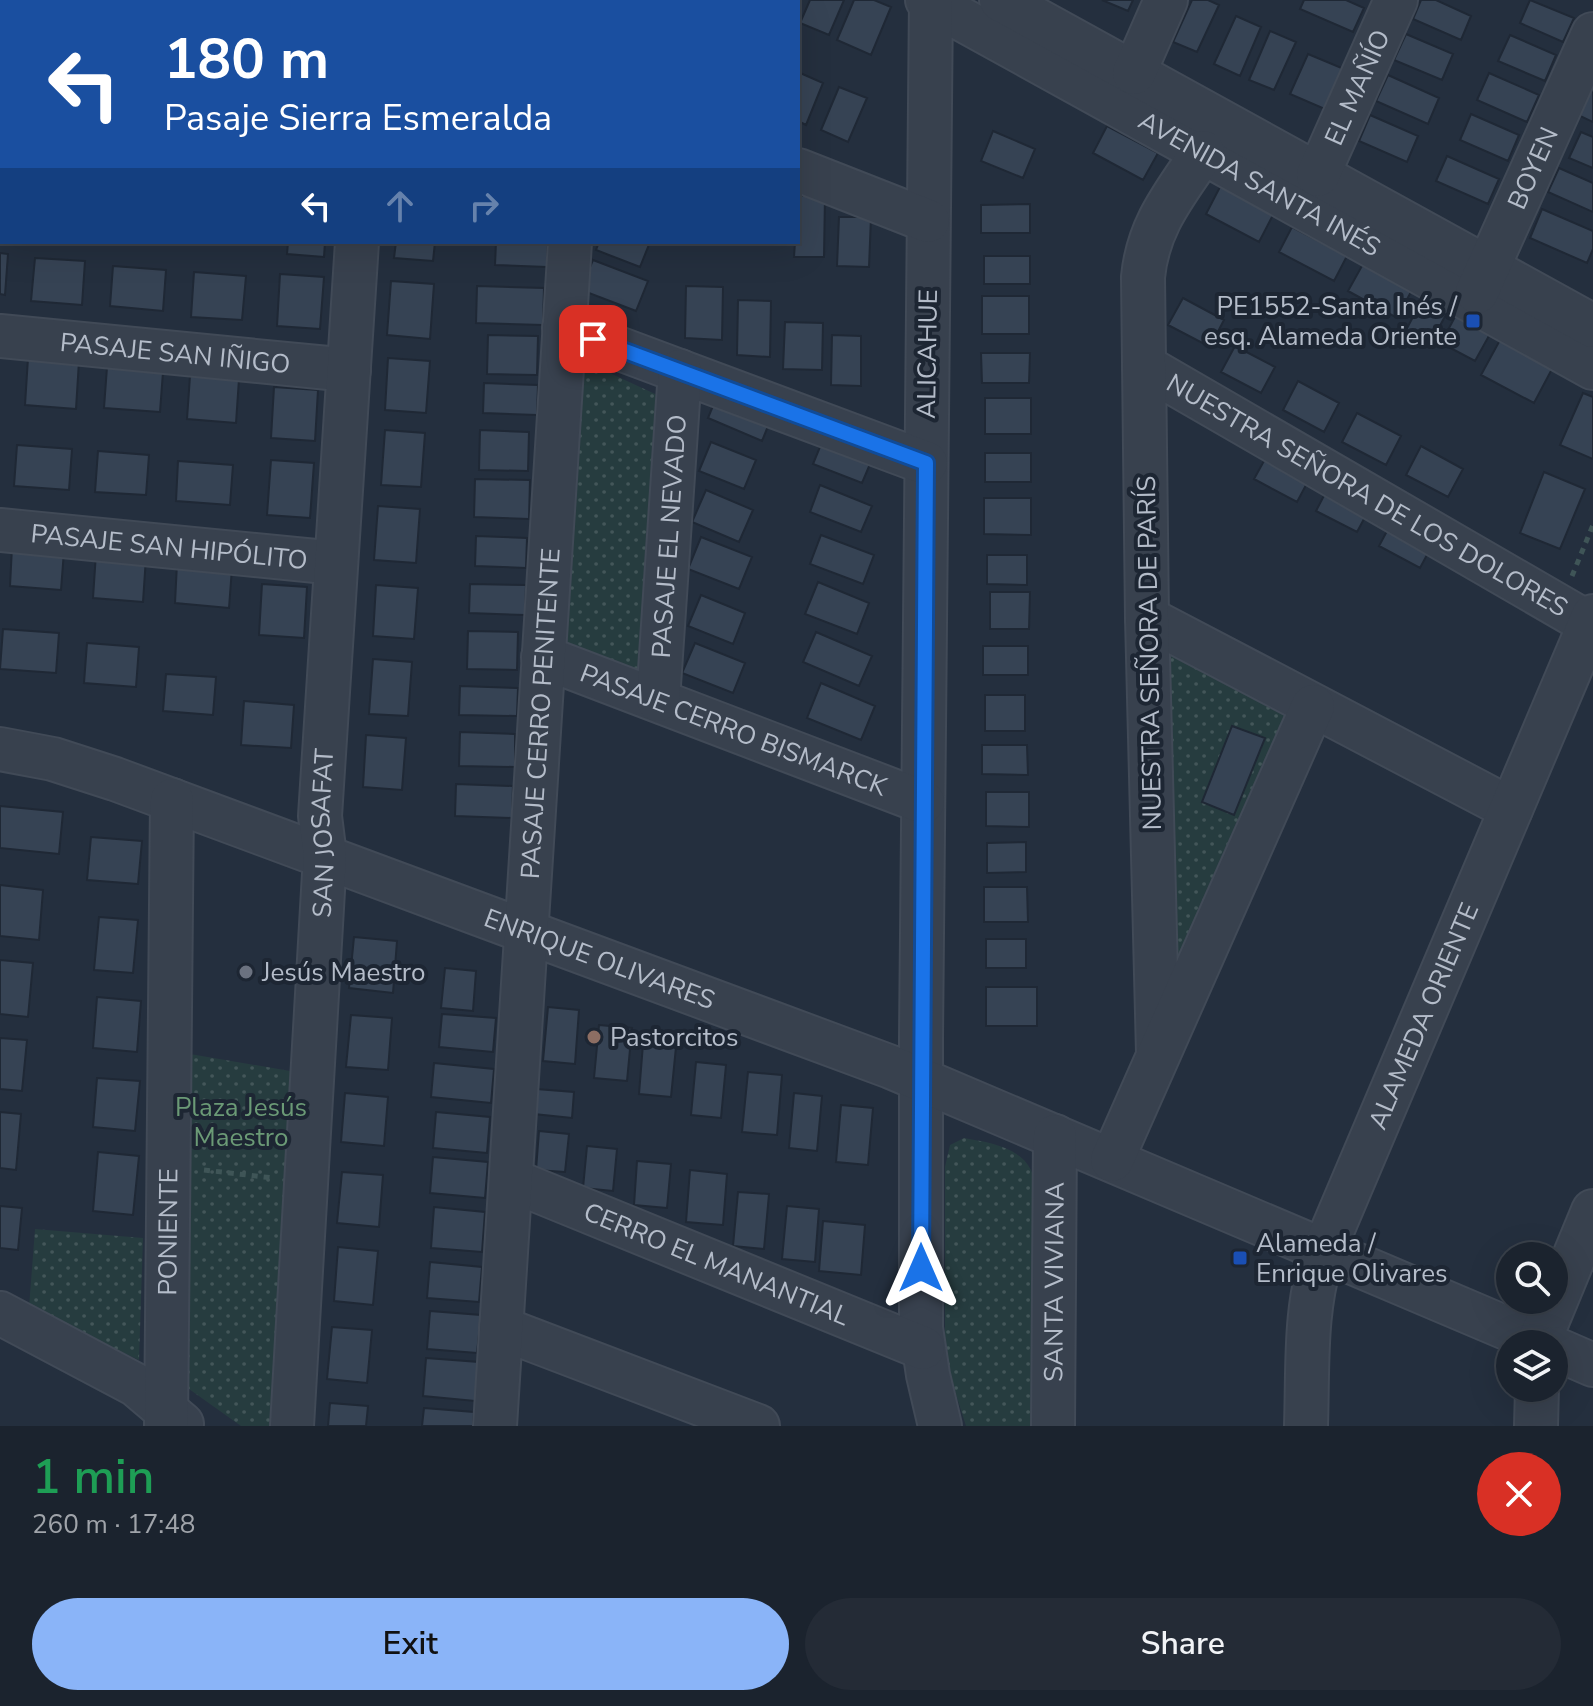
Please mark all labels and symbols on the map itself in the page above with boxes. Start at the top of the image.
street label: EL MAÑÍO [1317,24,1399,151]
street label: AVENIDA SANTA INÉS [1132,103,1387,265]
street label: BOYEN [1499,121,1567,215]
street label: ALICAHUE [909,289,946,419]
place label: PE1552-Santa Inés / esq. Alameda Oriente [1204,289,1458,354]
pin [559,305,627,373]
marker: PE1552-Santa Inés / esq. Alameda Oriente [1464,312,1482,330]
street label: PASAJE SAN IÑIGO [58,325,292,382]
street label: NUESTRA SEÑORA DE LOS DOLORES [1160,366,1574,625]
street label: PASAJE EL NEVADO [644,413,695,659]
street label: NUESTRA SEÑORA DE PARÍS [1129,475,1170,831]
street label: PASAJE SAN HIPÓLITO [29,516,309,578]
street label: PASAJE CERRO PENITENTE [513,547,569,880]
street label: PASAJE CERRO BISMARCK [575,656,892,805]
street label: SAN JOSAFAT [303,747,343,919]
street label: ALAMEDA ORIENTE [1360,898,1487,1135]
street label: ENRIQUE OLIVARES [479,901,720,1018]
place label: Jesús Maestro [261,955,425,990]
marker: Jesús Maestro [237,963,255,981]
place label: Pastorcitos [610,1020,739,1055]
marker: Pastorcitos [585,1028,603,1046]
park label: Plaza Jesús Maestro [175,1090,307,1155]
street label: PONIENTE [150,1168,186,1296]
street label: SANTA VIVIANA [1036,1182,1073,1382]
street label: CERRO EL MANANTIAL [578,1194,854,1334]
position arrow [879,1226,963,1310]
place label: Alameda / Enrique Olivares [1256,1226,1448,1291]
marker: Alameda / Enrique Olivares [1231,1249,1249,1267]

